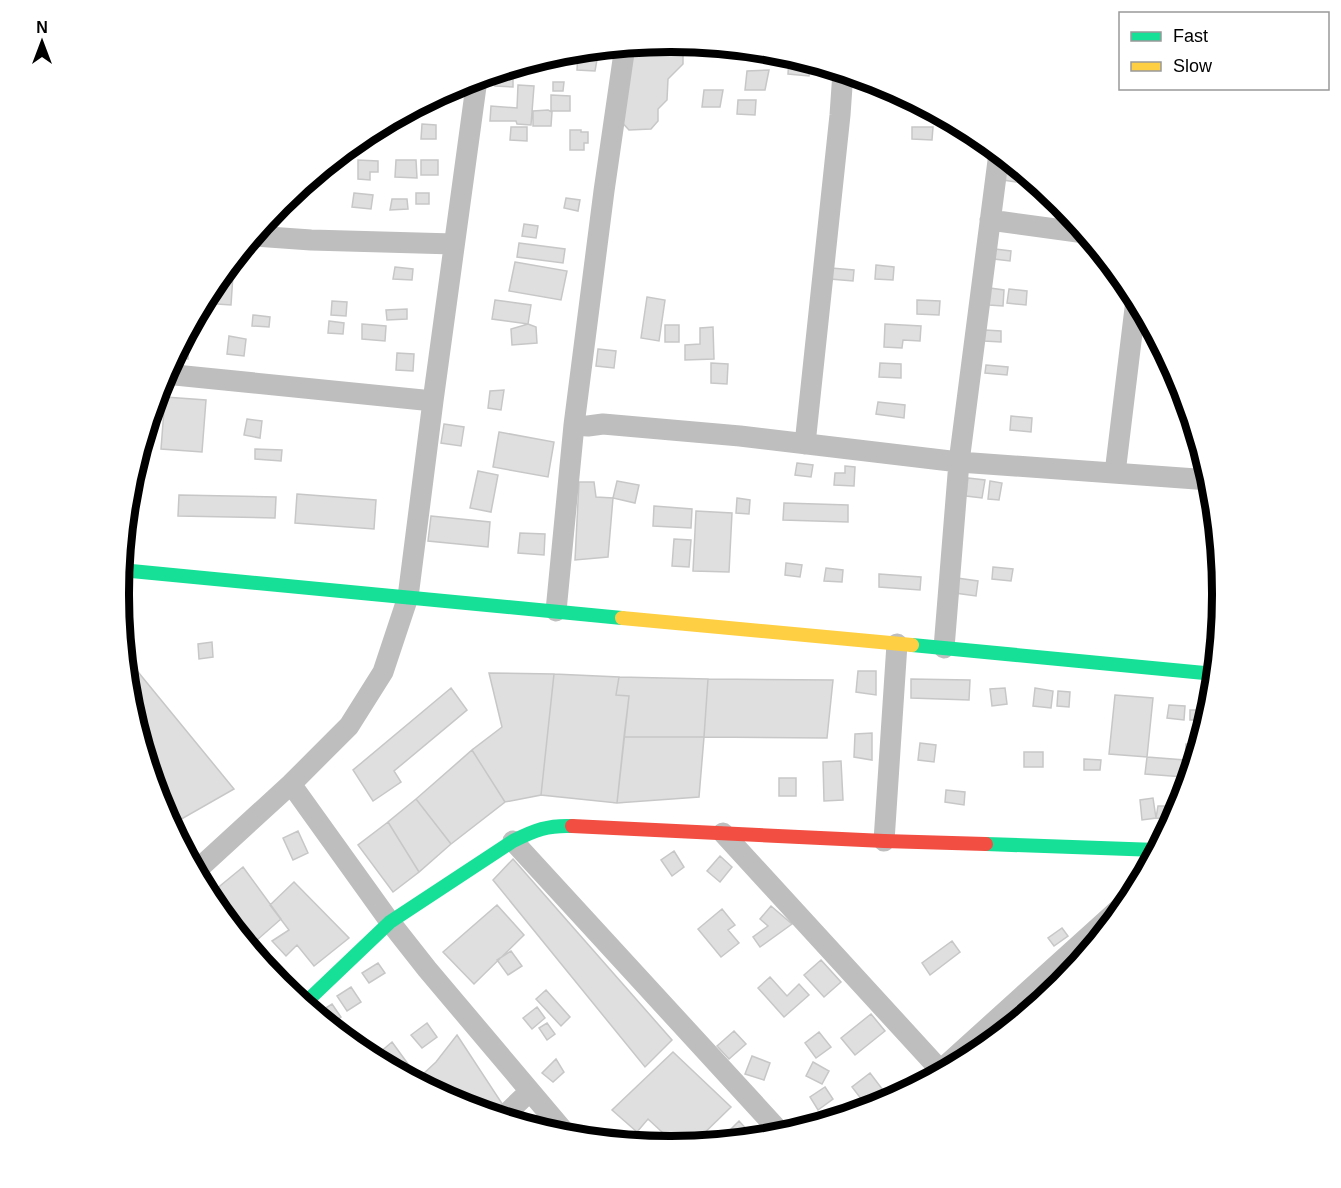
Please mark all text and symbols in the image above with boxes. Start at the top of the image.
north arrow [12,12,72,72]
legend [1119,12,1329,90]
text: N [36,19,48,36]
text: Fast [1173,26,1208,46]
text: Slow [1173,56,1213,76]

